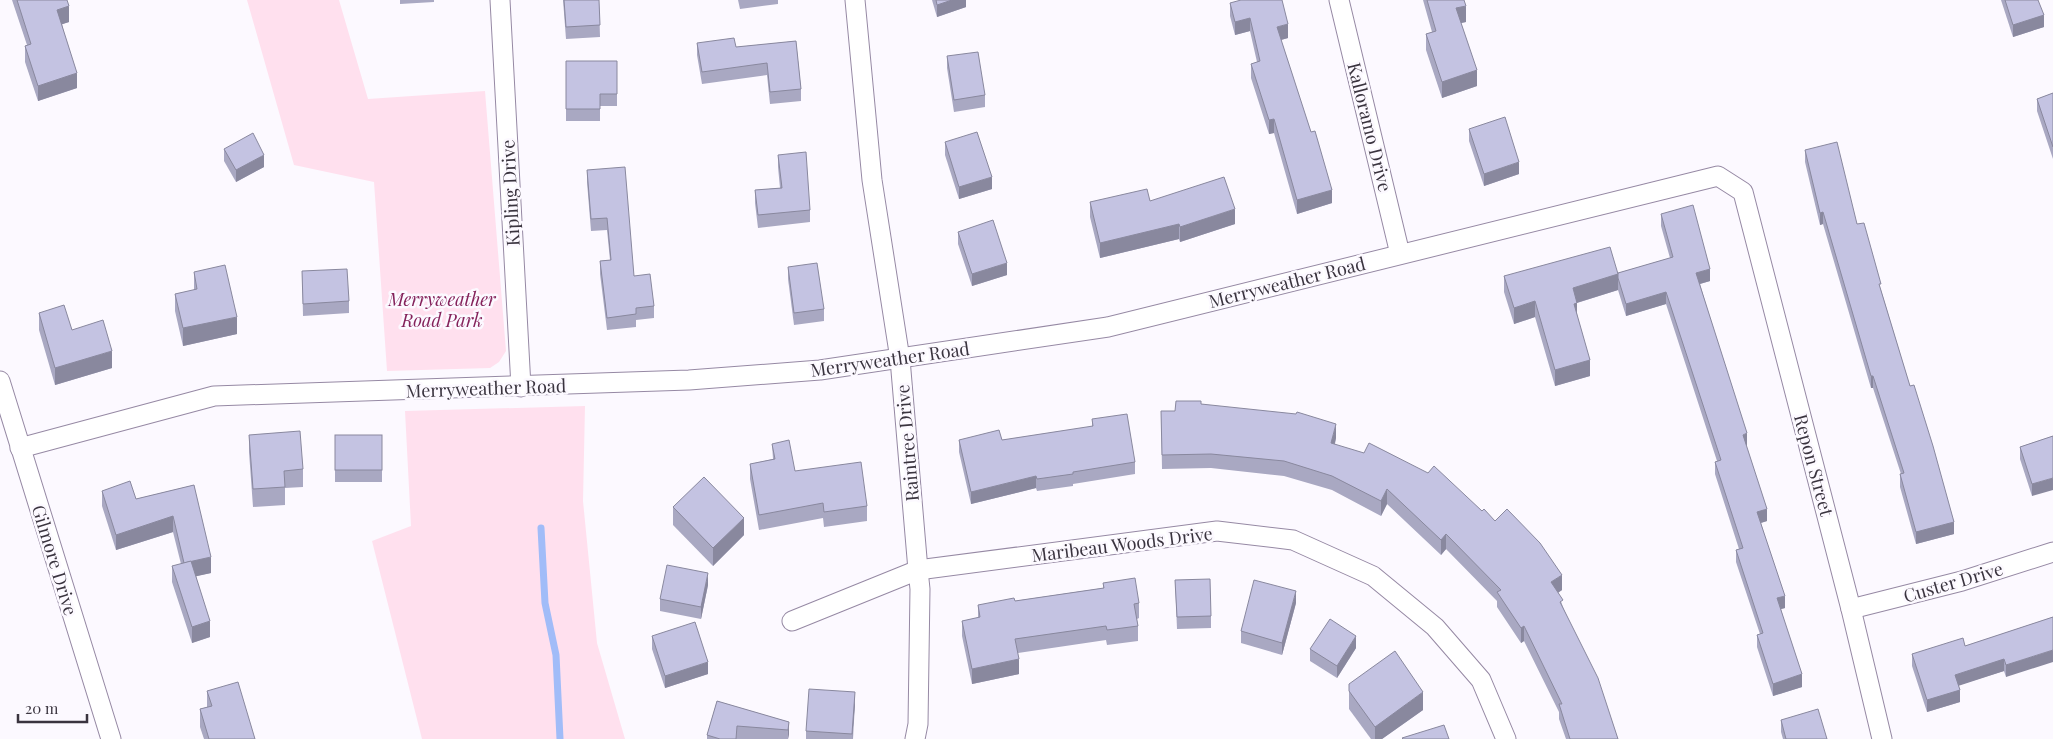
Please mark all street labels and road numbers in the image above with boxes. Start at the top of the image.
street label: Kalloramo Drive [1342,60,1398,194]
street label: Kipling Drive [495,139,525,247]
street label: Merryweather Road [1206,251,1368,313]
street label: Merryweather Road [809,336,972,382]
street label: Merryweather Road [405,373,567,403]
street label: Raintree Drive [890,383,924,503]
street label: Repon Street [1789,411,1839,519]
street label: Gilmore Drive [27,502,83,618]
street label: Maribeau Woods Drive [1030,521,1214,567]
street label: Custer Drive [1900,556,2006,608]

